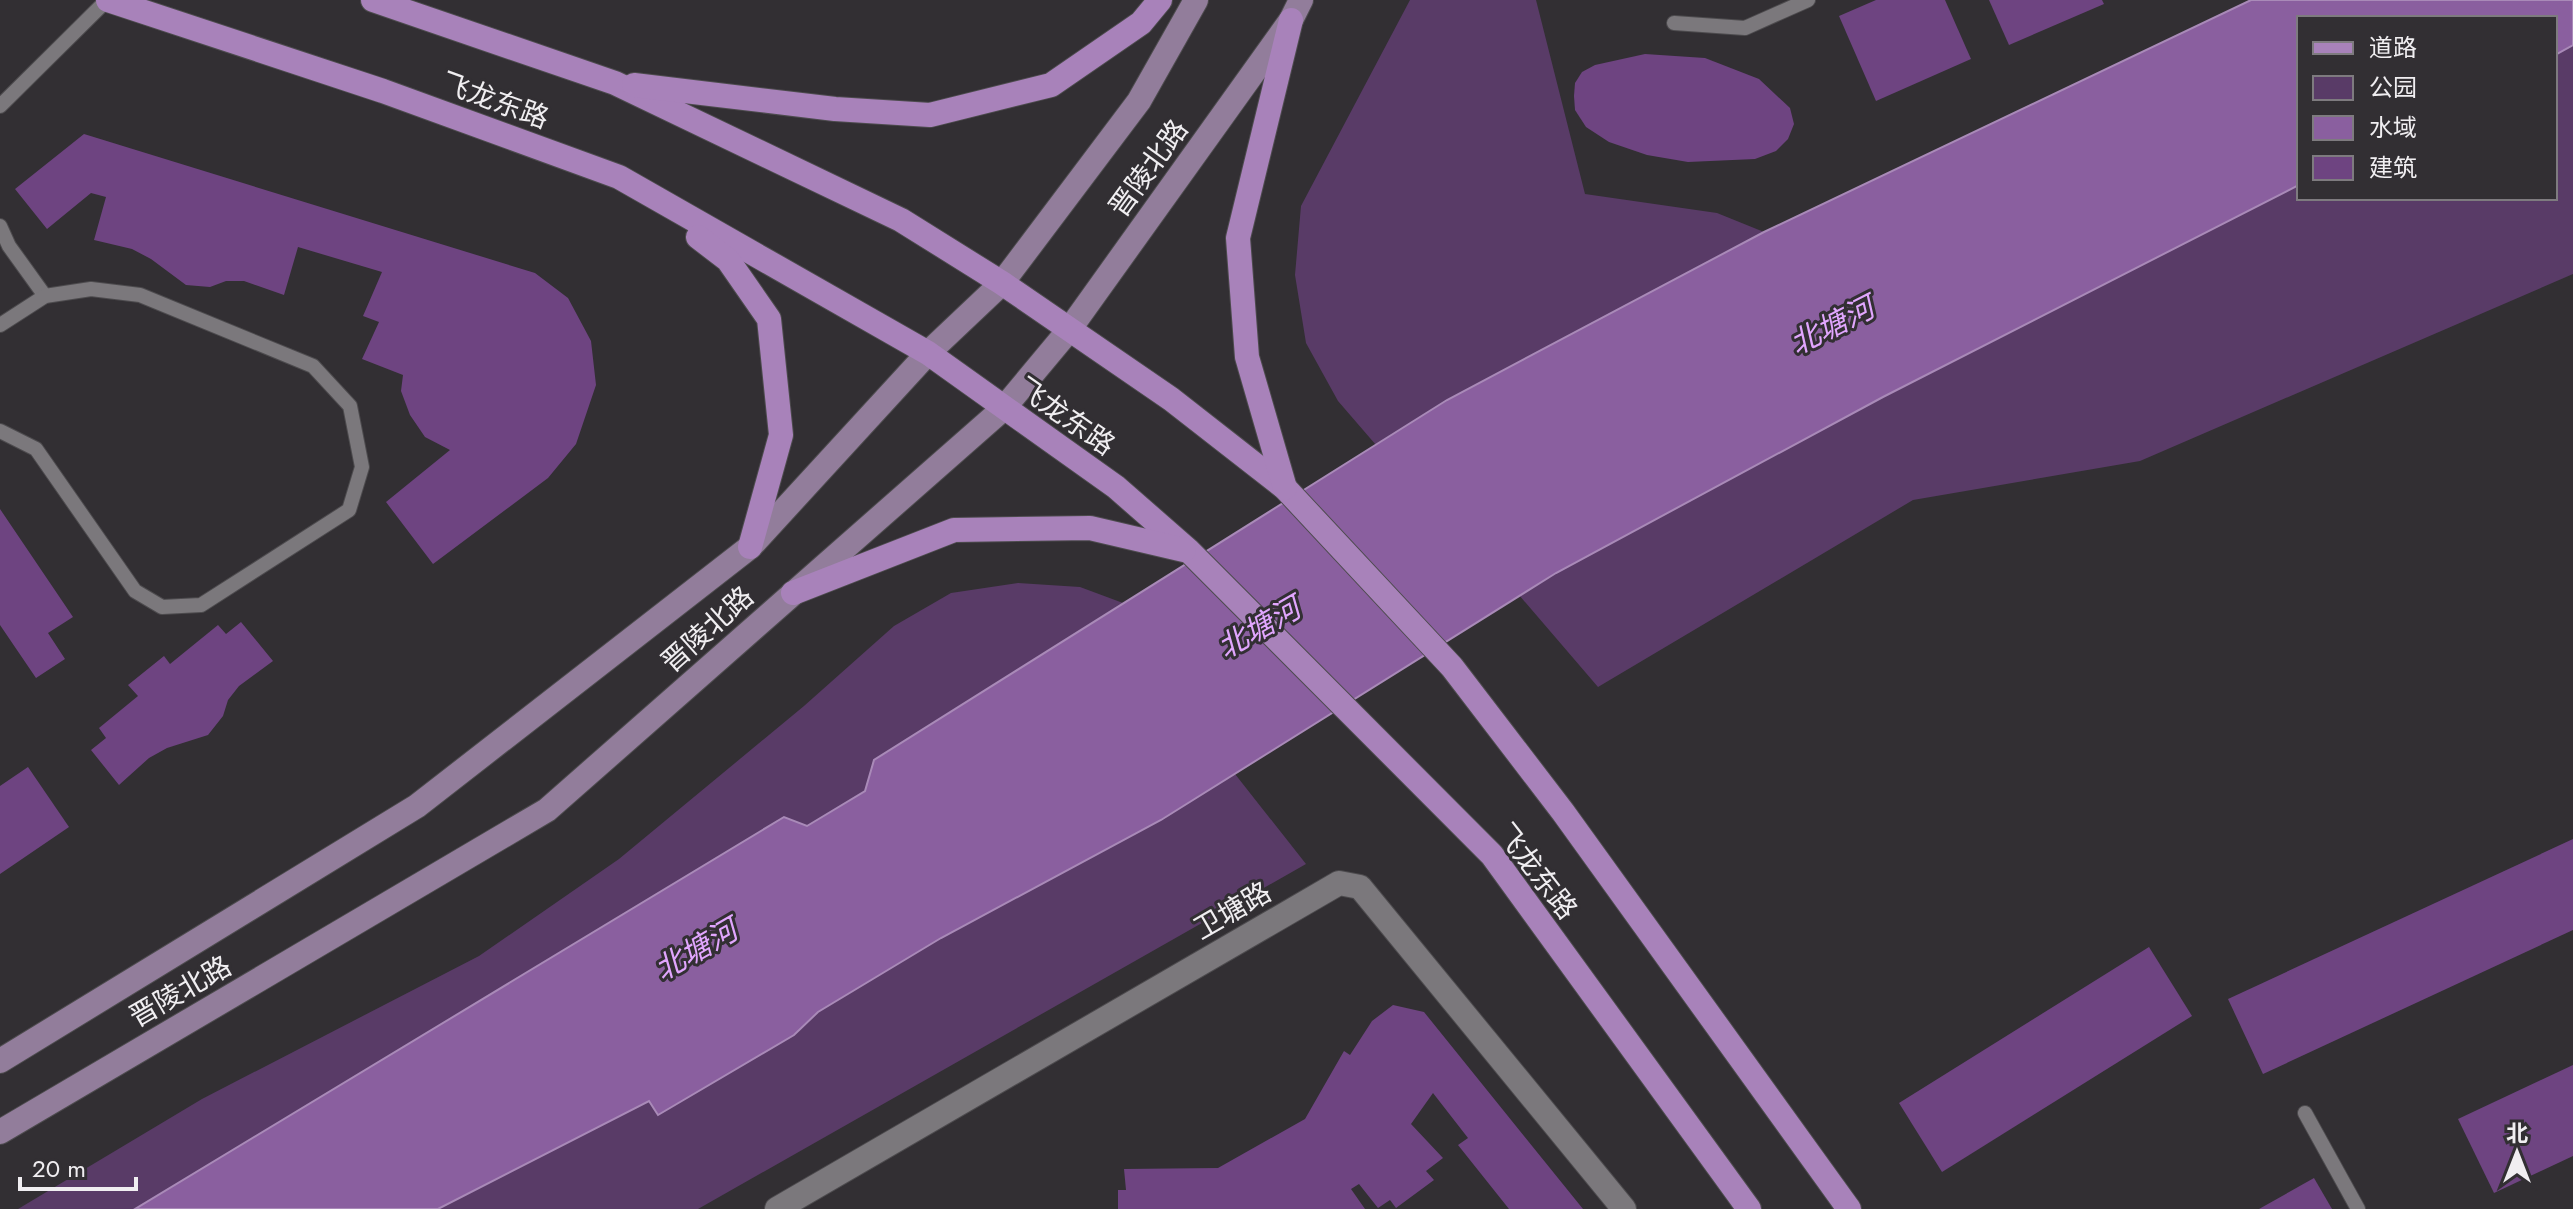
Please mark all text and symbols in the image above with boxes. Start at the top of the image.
legend [2297,16,2557,200]
text: 道路 [2369,30,2417,65]
street label: 飞龙东路 [435,62,554,139]
text: 公园 [2369,70,2417,105]
text: 水域 [2369,110,2417,145]
street label: 晋陵北路 [1099,111,1198,226]
text: 建筑 [2369,150,2417,185]
water label: 北塘河 [1782,284,1886,365]
street label: 飞龙东路 [1008,367,1123,465]
street label: 晋陵北路 [652,577,763,682]
water label: 北塘河 [1209,584,1313,669]
street label: 飞龙东路 [1486,815,1587,928]
street label: 卫塘路 [1186,872,1279,949]
water label: 北塘河 [646,906,750,991]
street label: 晋陵北路 [121,946,239,1037]
north arrow [2477,1113,2557,1193]
text: 北 [2506,1117,2528,1149]
scale bar [20,1141,136,1191]
text: 20 m [32,1151,86,1186]

